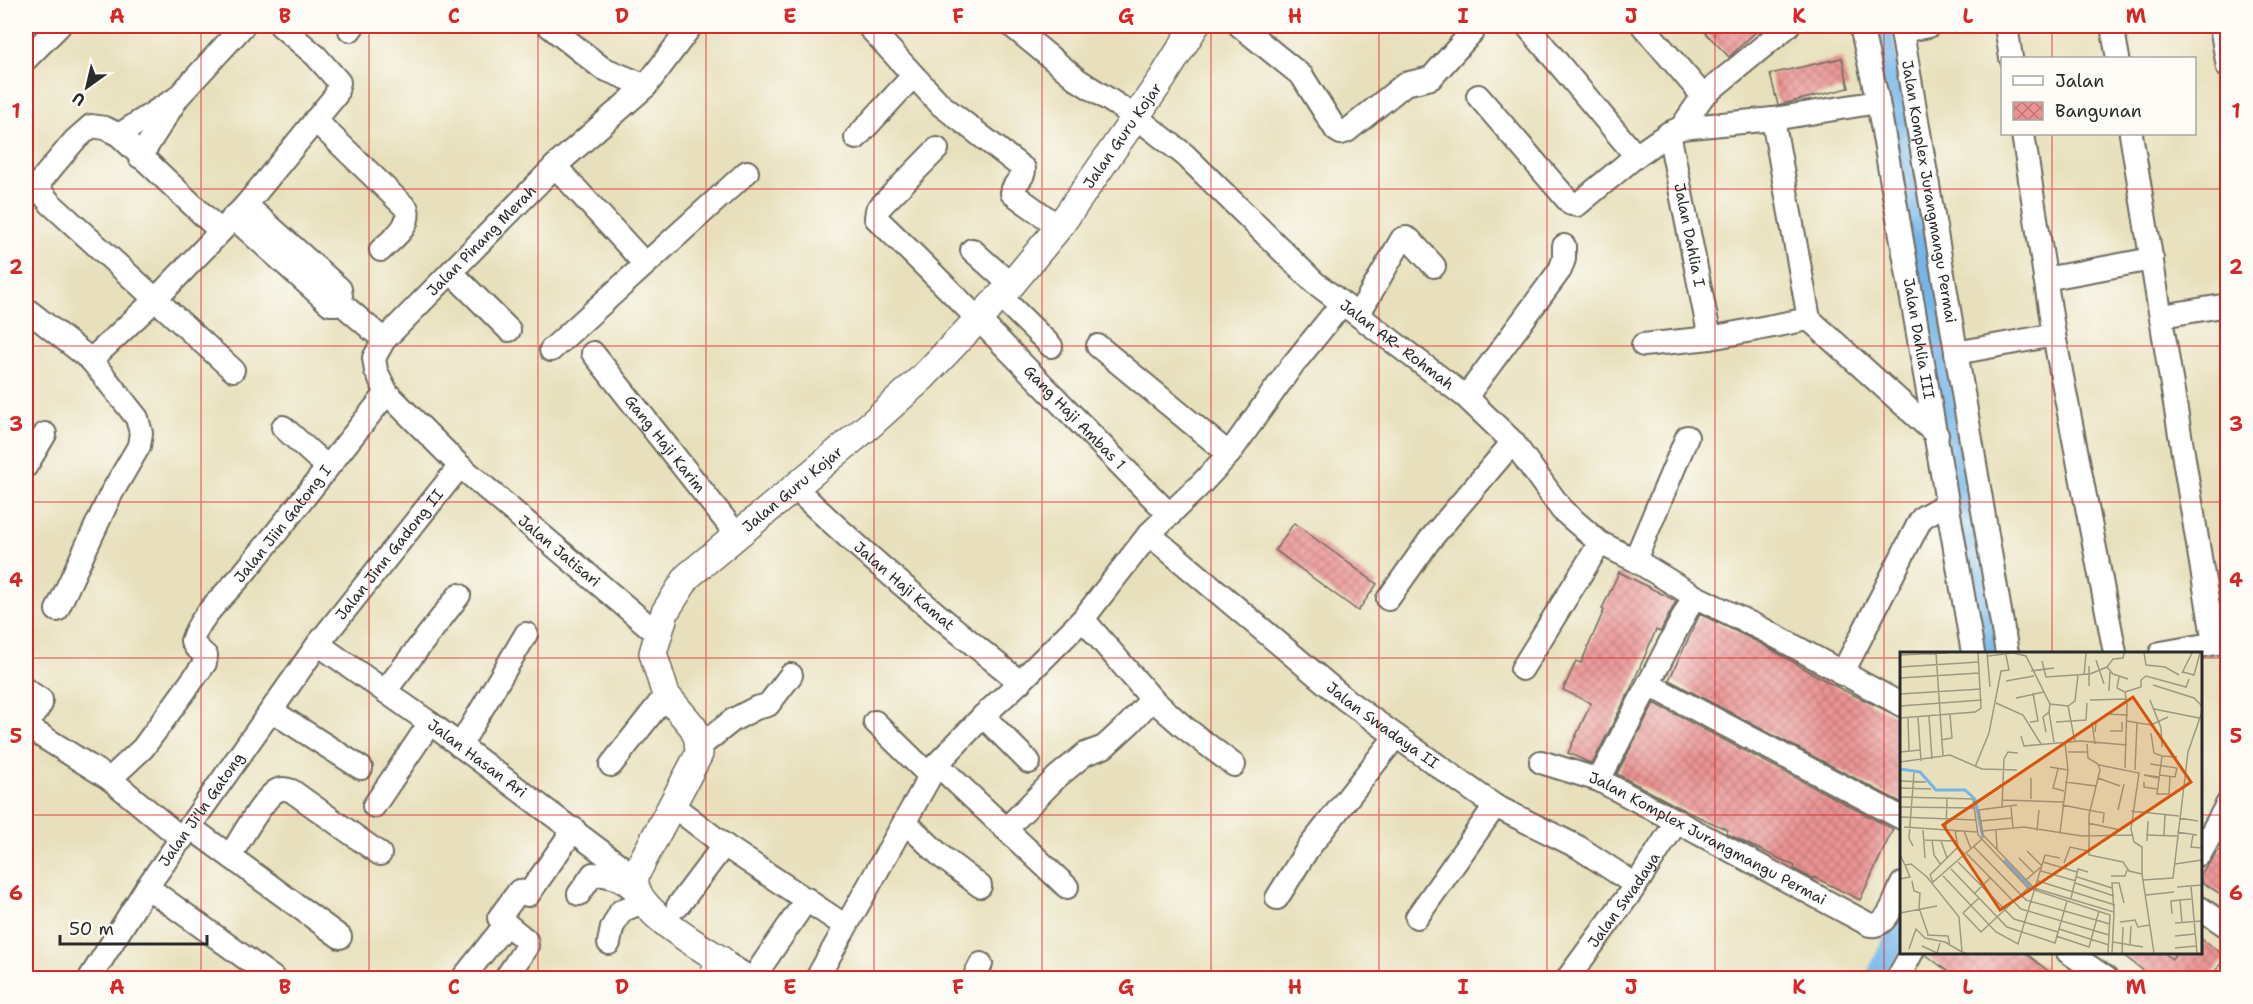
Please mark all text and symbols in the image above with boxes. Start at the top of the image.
text: A [109,3,125,29]
text: B [279,3,291,29]
text: C [448,3,460,29]
text: D [615,3,629,29]
text: E [783,3,797,29]
text: F [952,3,964,29]
text: G [1118,3,1134,29]
text: H [1288,3,1302,29]
text: I [1457,3,1469,29]
text: J [1625,3,1638,29]
text: K [1792,3,1806,29]
text: L [1963,3,1974,29]
text: M [2126,3,2147,29]
north arrow [57,57,117,117]
legend [2001,57,2196,135]
street label: Jalan Komplex Jurangmangu Permai [1897,59,1961,325]
text: Jalan [2055,69,2104,93]
street label: Jalan Guru Kojar [1079,79,1166,193]
text: U [68,87,89,111]
text: 1 [11,98,21,124]
text: 1 [2231,98,2241,124]
text: Bangunan [2055,99,2142,123]
street label: Jalan Pinang Merah [423,181,541,300]
street label: Jalan Dahlia I [1669,181,1710,289]
text: 2 [9,254,23,280]
text: 2 [2229,254,2243,280]
street label: Jalan Dahlia III [1899,277,1939,401]
street label: Jalan AR- Rohmah [1336,295,1458,394]
street label: Gang Haji Ambas 1 [1019,361,1130,474]
street label: Gang Haji Karim [620,391,710,497]
text: 3 [9,411,23,437]
text: 3 [2229,411,2243,437]
street label: Jalan Guru Kojar [738,442,847,537]
street label: Jalan Jiin Gatong I [230,461,336,587]
street label: Jalan Jinn Gadong II [331,485,448,624]
street label: Jalan Jatisari [514,511,604,591]
street label: Jalan Haji Kamat [849,537,959,635]
text: 4 [9,567,23,593]
text: 4 [2229,567,2243,593]
inset map [1900,652,2202,953]
street label: Jalan Swadaya II [1322,678,1443,773]
street label: Jalan Hasan Ari [424,715,531,802]
text: 5 [10,723,22,749]
text: 5 [2230,723,2242,749]
street label: Jalan Ji'ln Gatong [154,749,249,871]
street label: Jalan Komplex Jurangmangu Permai [1587,768,1830,910]
street label: Jalan Swadaya [1583,848,1665,952]
text: 6 [9,880,23,906]
text: 6 [2229,880,2243,906]
scale bar [60,908,207,946]
text: 50 m [69,917,114,941]
text: A [109,974,125,1000]
text: B [279,974,291,1000]
text: C [448,974,460,1000]
text: D [615,974,629,1000]
text: E [783,974,797,1000]
text: F [952,974,964,1000]
text: G [1118,974,1134,1000]
text: H [1288,974,1302,1000]
text: I [1457,974,1469,1000]
text: J [1625,974,1638,1000]
text: K [1792,974,1806,1000]
text: L [1963,974,1974,1000]
text: M [2126,974,2147,1000]

